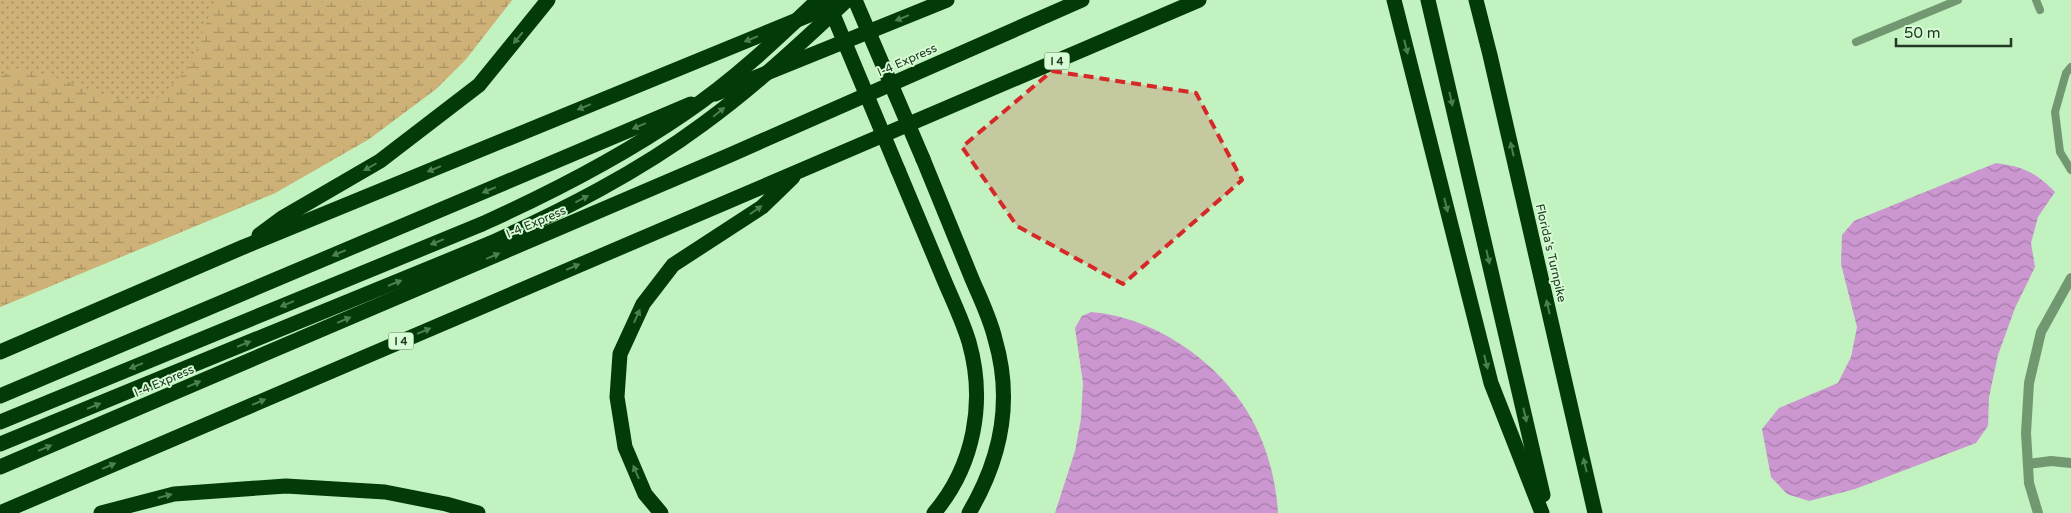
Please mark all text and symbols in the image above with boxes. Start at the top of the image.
one-way arrow [894,14,909,22]
scale bar [1896,15,2011,47]
text: 50 m [1904,24,1941,42]
one-way arrow [512,32,523,45]
one-way arrow [744,35,758,43]
one-way arrow [1402,40,1410,55]
street label: I-4 Express [875,41,939,79]
road number: I 4 [1044,52,1070,70]
one-way arrow [1447,91,1455,106]
one-way arrow [577,104,592,111]
one-way arrow [712,106,725,117]
one-way arrow [632,123,646,131]
one-way arrow [1508,141,1516,156]
one-way arrow [363,163,376,172]
one-way arrow [426,165,441,173]
one-way arrow [482,186,496,194]
one-way arrow [575,195,589,203]
one-way arrow [1442,197,1450,212]
street label: Florida's Turnpike [1533,202,1569,304]
street label: I-4 Express [504,203,568,241]
one-way arrow [749,205,763,215]
one-way arrow [429,238,444,246]
one-way arrow [332,249,346,257]
one-way arrow [1484,249,1492,264]
one-way arrow [486,252,500,260]
one-way arrow [566,263,580,271]
one-way arrow [388,278,402,286]
one-way arrow [280,300,294,308]
one-way arrow [1544,300,1552,315]
one-way arrow [634,309,642,323]
one-way arrow [337,316,351,324]
one-way arrow [417,327,431,335]
road number: I 4 [388,332,414,350]
one-way arrow [237,340,251,348]
one-way arrow [1482,355,1490,370]
one-way arrow [129,362,143,370]
street label: I-4 Express [132,362,196,400]
one-way arrow [187,380,201,388]
one-way arrow [252,398,266,406]
one-way arrow [87,401,101,409]
one-way arrow [1521,408,1529,423]
one-way arrow [38,443,52,451]
one-way arrow [1580,457,1588,473]
one-way arrow [102,462,117,470]
one-way arrow [631,465,639,479]
one-way arrow [157,492,173,500]

